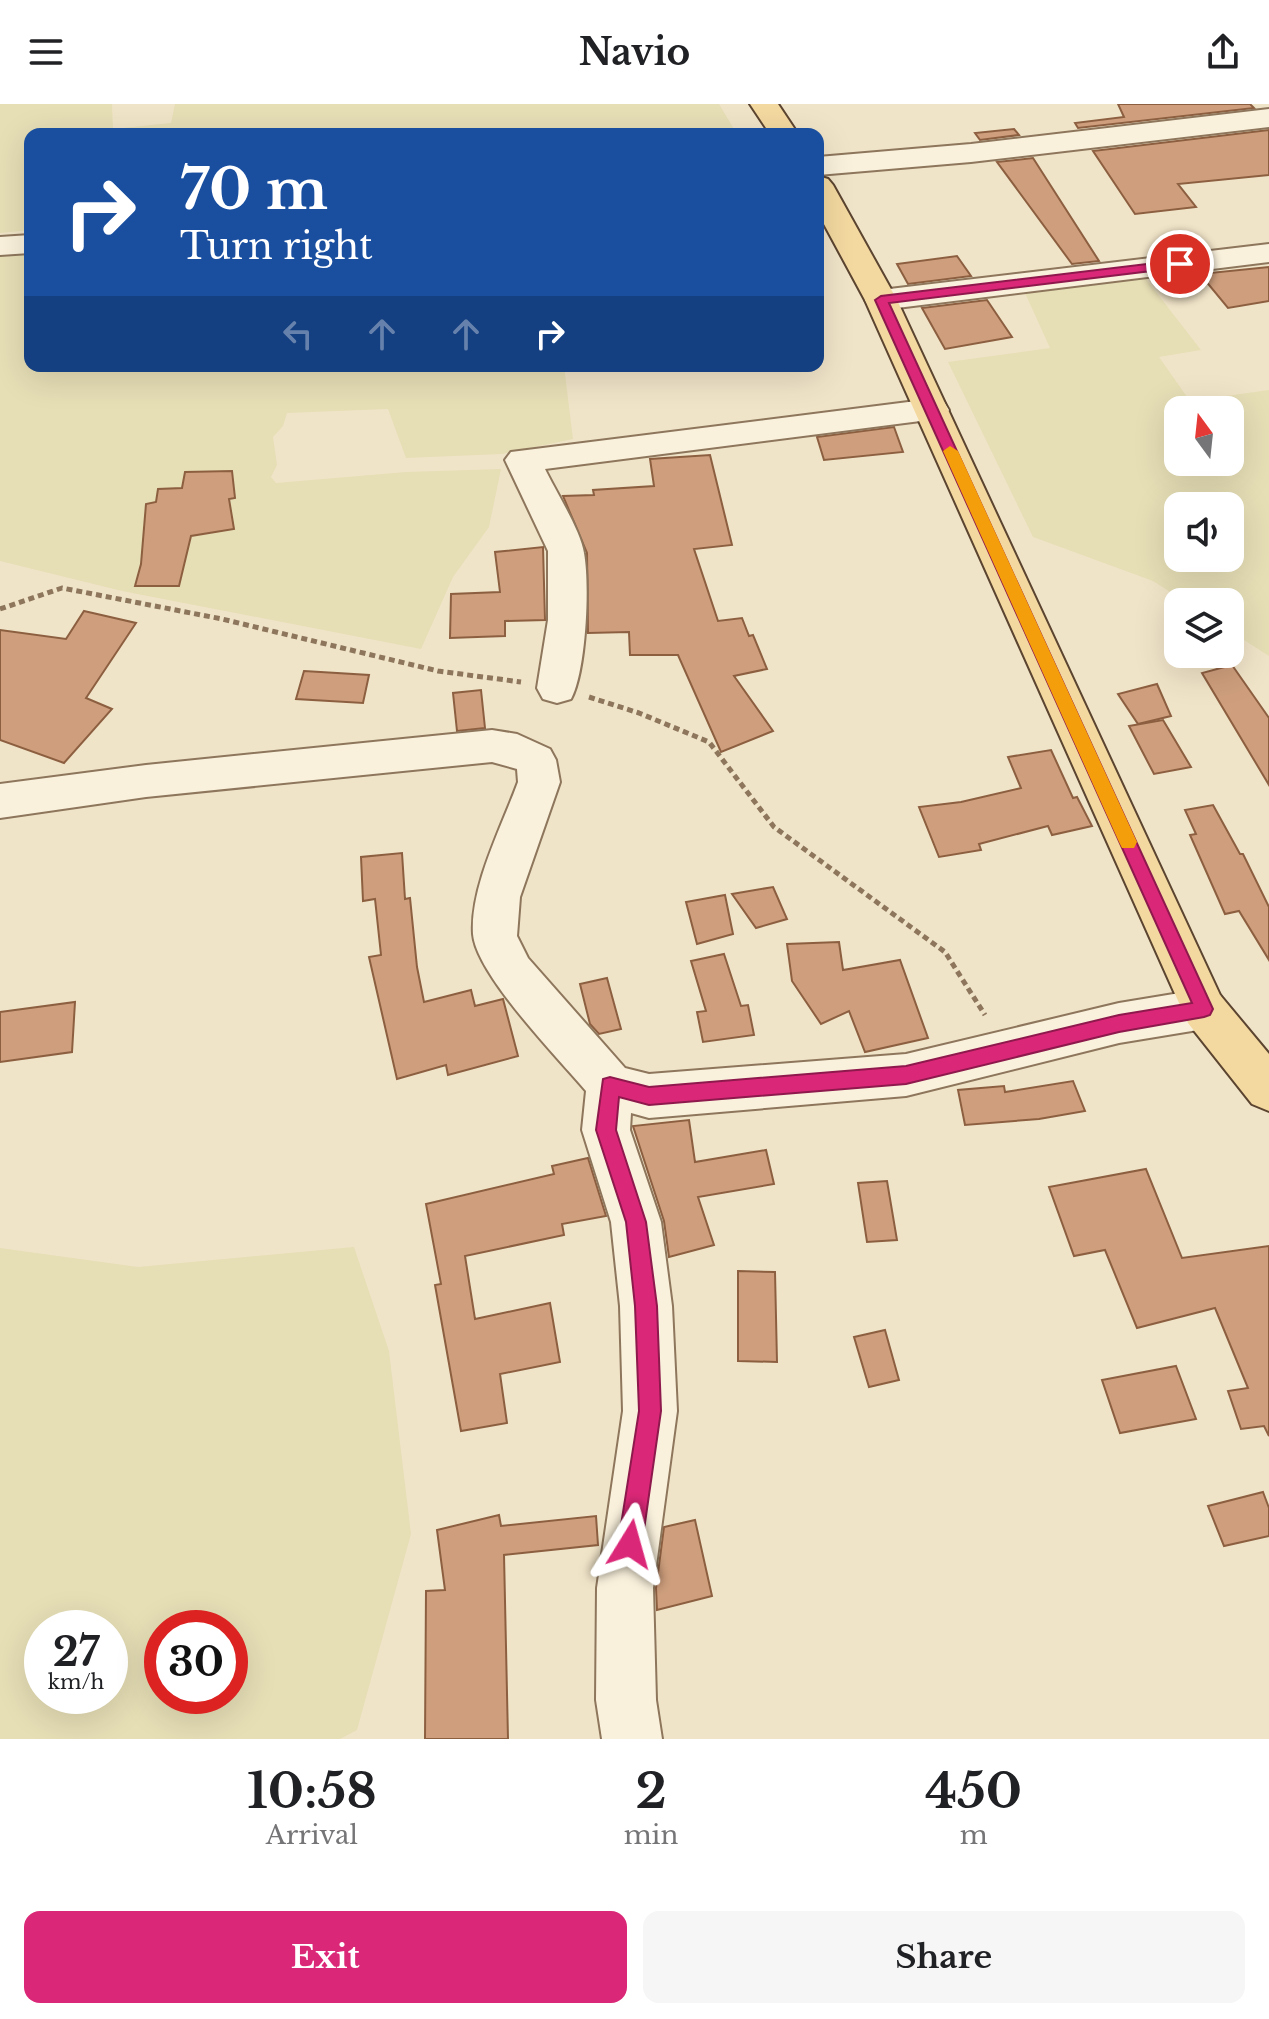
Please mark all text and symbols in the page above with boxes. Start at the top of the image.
icon: menu [24,30,68,74]
text: Navio [579,30,690,75]
icon: share [1201,30,1245,74]
text: 70 m [180,155,328,224]
icon: right [48,160,152,264]
text: Turn right [180,224,373,269]
pin [1146,230,1214,298]
icon: arrive [1158,242,1202,286]
icon: left [276,312,320,356]
icon: ahead [360,312,404,356]
icon: ahead [444,312,488,356]
icon: right [528,312,572,356]
north arrow [1164,396,1244,476]
map controls [1164,396,1244,668]
button: sound [1164,492,1244,572]
button: layers [1164,588,1244,668]
position arrow [588,1502,672,1586]
speed limit sign: 30 [144,1610,248,1714]
text: 27 [53,1627,99,1677]
text: km/h [48,1670,104,1694]
text: 10:58 [247,1761,377,1821]
text: 2 [635,1761,667,1821]
text: 450 [925,1761,1022,1821]
text: Arrival [266,1819,358,1851]
text: min [624,1819,678,1851]
text: m [960,1819,988,1851]
button: Exit [24,1911,627,2003]
button: Share [643,1911,1245,2003]

